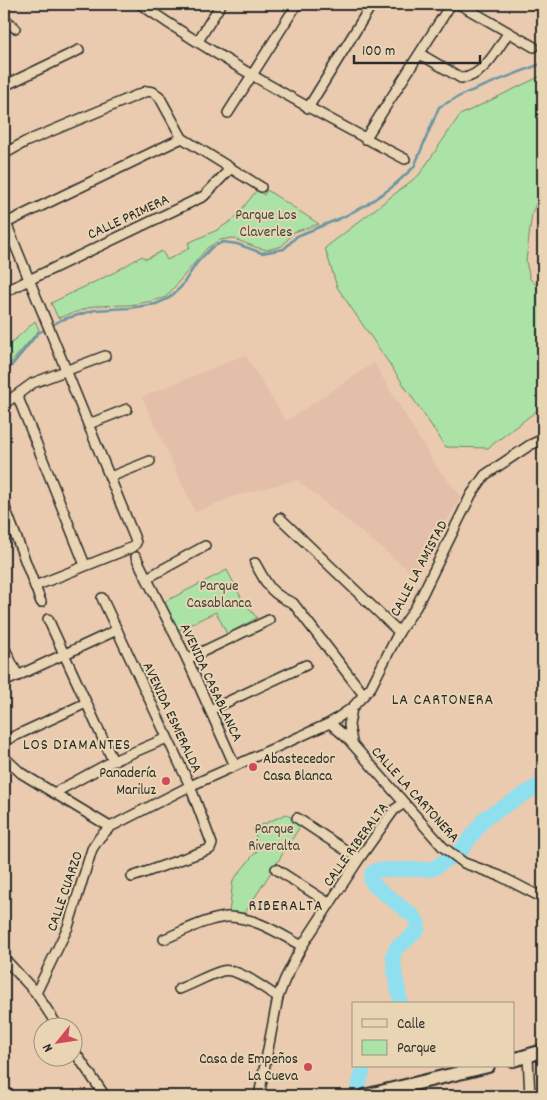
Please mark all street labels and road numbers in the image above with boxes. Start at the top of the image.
street label: CALLE PRIMERA [84,189,173,246]
street label: CALLE LA AMISTAD [385,517,454,621]
street label: AVENIDA CASABLANCA [173,620,247,746]
street label: AVENIDA ESMERALDA [136,659,207,777]
street label: CALLE LA CARTONERA [365,742,464,848]
street label: CALLE RIBERALTA [318,798,395,892]
street label: CALLE CUARZO [42,849,90,935]

